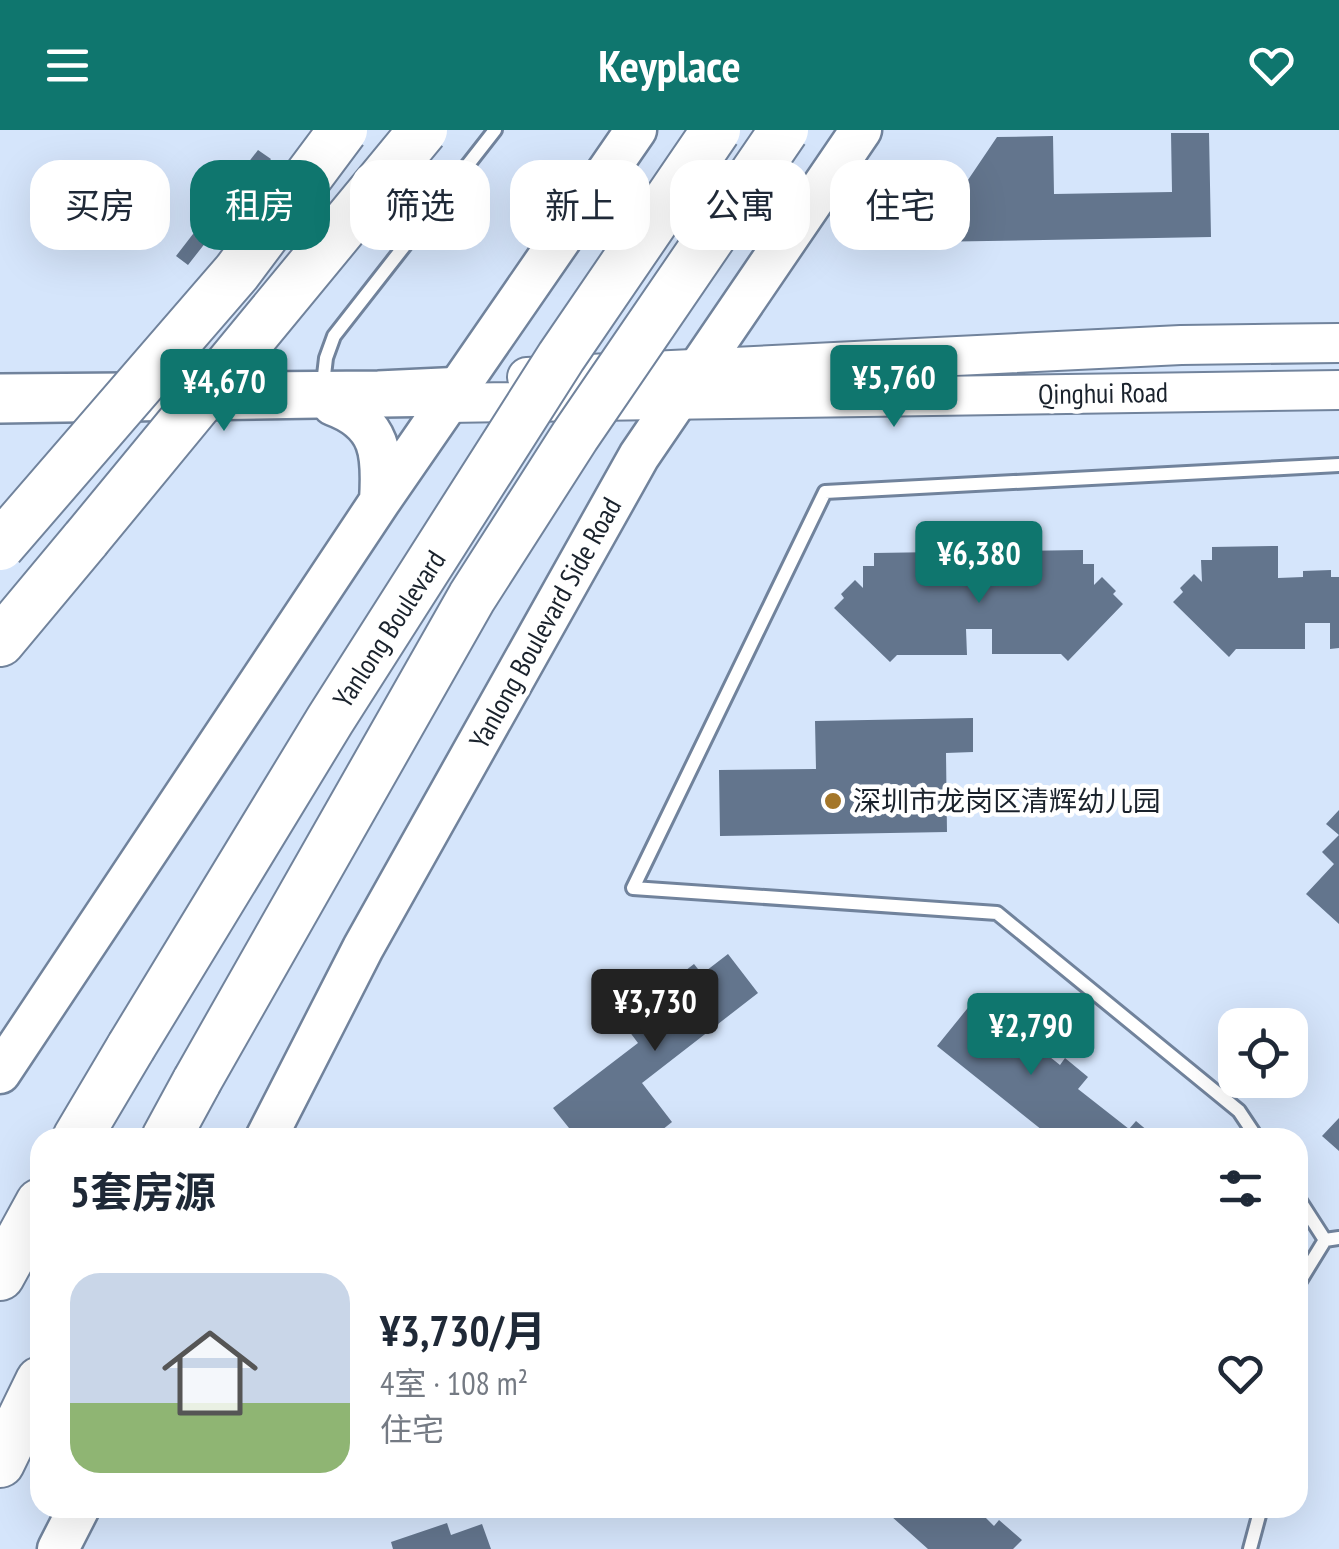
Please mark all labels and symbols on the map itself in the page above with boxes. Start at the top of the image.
pin: ¥5,760 [813,345,975,430]
pin: ¥4,670 [143,349,305,434]
street label: Qinghui Road [1038,373,1168,412]
street label: Yanlong Boulevard Side Road [460,491,629,755]
pin: ¥6,380 [898,521,1060,606]
street label: Yanlong Boulevard [324,543,453,714]
place label: 深圳市龙岗区清辉幼儿园 [853,782,1161,819]
marker: 深圳市龙岗区清辉幼儿园 [822,790,844,812]
pin: ¥3,730 [574,969,736,1054]
pin: ¥2,790 [950,993,1112,1078]

